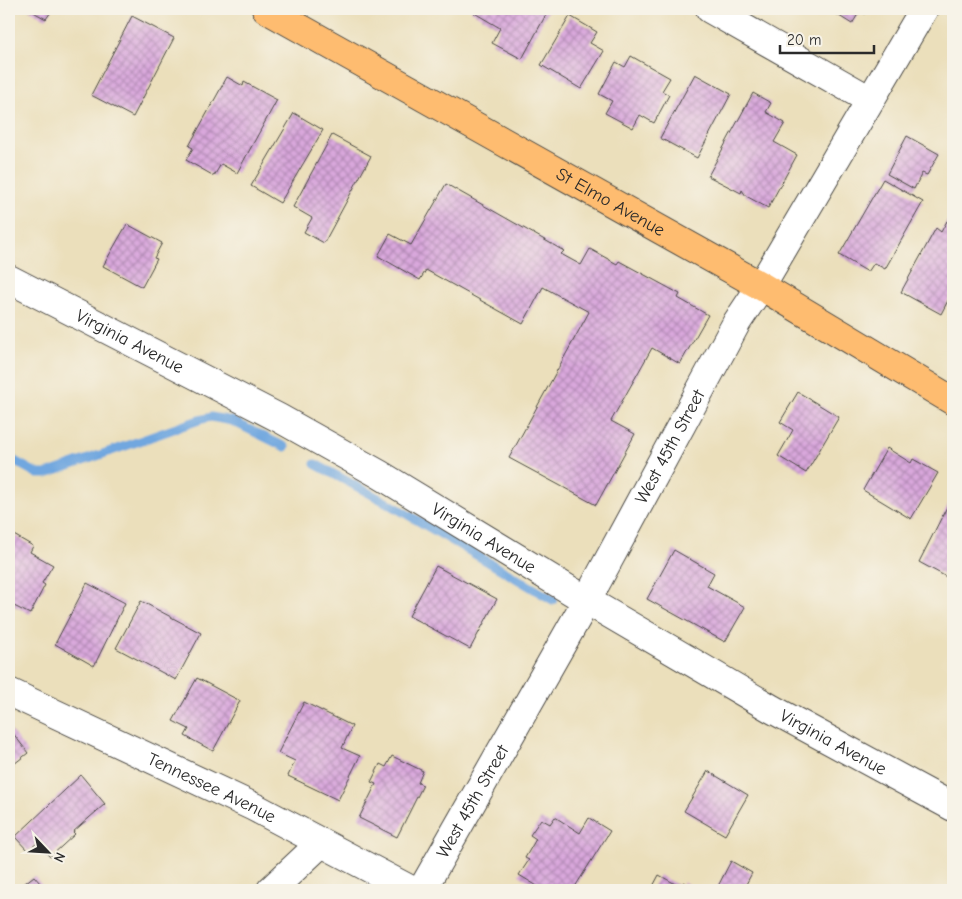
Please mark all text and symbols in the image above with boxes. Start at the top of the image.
scale bar [780,22,873,54]
text: 20 m [787,31,821,49]
street label: St Elmo Avenue [553,163,669,241]
street label: Virginia Avenue [73,305,187,378]
street label: West 45th Street [631,385,709,507]
street label: Virginia Avenue [428,498,540,578]
street label: Virginia Avenue [776,705,890,780]
street label: West 45th Street [432,740,513,862]
street label: Tennessee Avenue [144,748,279,827]
north arrow [22,826,72,876]
text: N [50,850,69,865]

